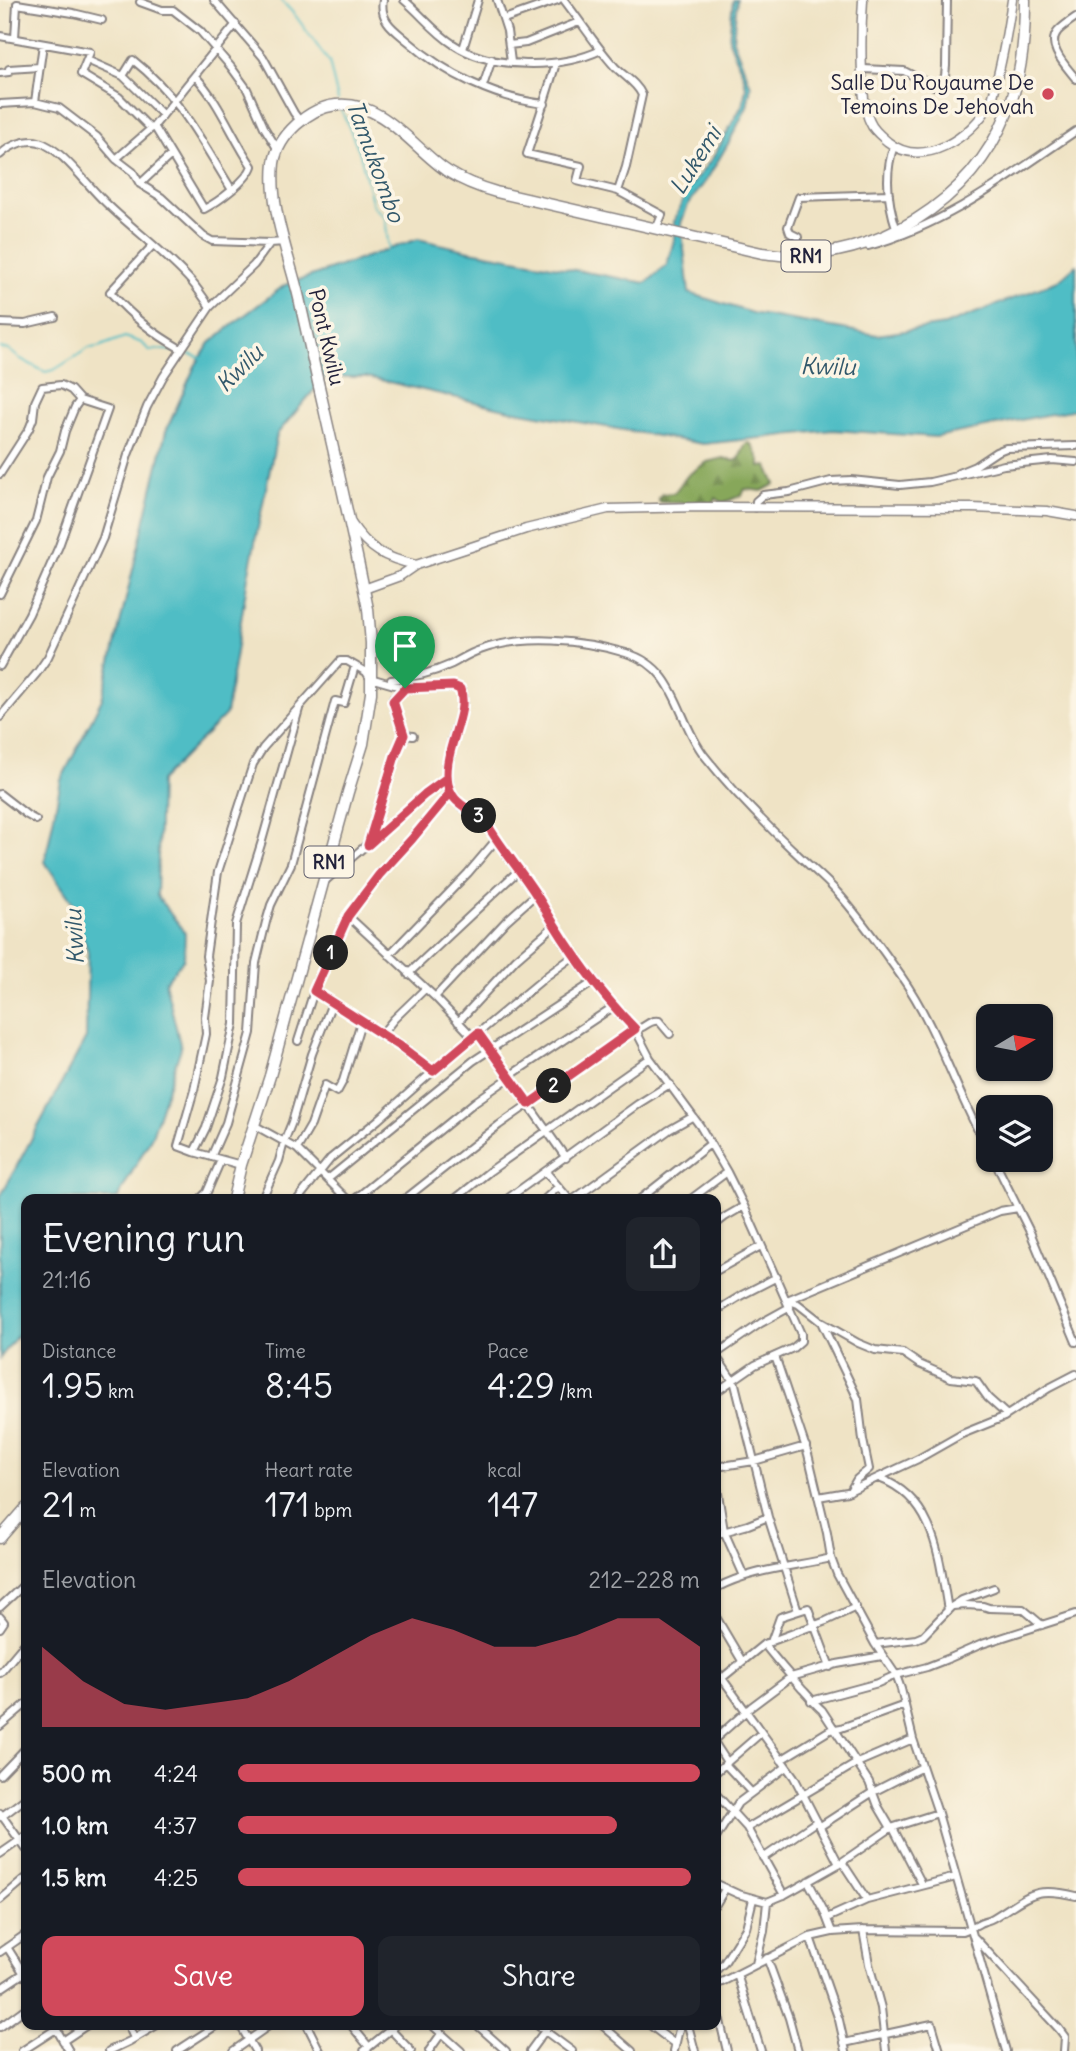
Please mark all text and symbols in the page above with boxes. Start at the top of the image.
place label: Salle Du Royaume De Temoins De Jehovah [830,69,1034,120]
marker: Salle Du Royaume De Temoins De Jehovah [1040,86,1056,102]
water label: Tamukombo [341,96,412,227]
water label: Lukemi [663,118,729,199]
road number: RN1 [782,240,830,272]
street label: Pont Kwilu [303,286,351,388]
water label: Kwilu [209,337,270,398]
water label: Kwilu [800,351,857,381]
pin [375,616,435,688]
icon: arrive [386,627,424,665]
pin: 3 [462,798,496,834]
text: 3 [473,803,484,827]
road number: RN1 [304,846,354,877]
water label: Kwilu [58,907,90,965]
pin: 1 [314,936,348,970]
text: 1 [327,940,334,964]
north arrow [976,1004,1054,1082]
map controls [976,1004,1053,1172]
pin: 2 [536,1068,572,1104]
text: 2 [548,1073,559,1097]
button: layers [976,1095,1053,1172]
text: Evening run [42,1215,245,1262]
button: share [626,1217,700,1291]
text: 21:16 [42,1265,91,1294]
text: Distance [42,1339,116,1363]
text: Time [265,1339,306,1363]
text: Pace [487,1339,529,1363]
text: 1.95 [42,1363,103,1407]
text: 8:45 [265,1363,333,1407]
text: 4:29 [487,1363,555,1407]
text: km [103,1379,134,1403]
text: /km [555,1379,593,1403]
text: Elevation [42,1458,120,1482]
text: Heart rate [265,1458,353,1482]
text: kcal [487,1458,522,1482]
text: 21 [42,1482,75,1526]
text: 171 [265,1482,310,1526]
text: 147 [487,1482,538,1526]
text: m [75,1498,96,1522]
text: bpm [310,1498,352,1522]
text: Elevation [42,1565,136,1594]
text: 212–228 m [588,1565,700,1594]
text: 500 m [42,1759,111,1788]
text: 4:24 [154,1759,198,1788]
text: 1.0 km [42,1811,108,1840]
text: 4:37 [154,1811,197,1840]
text: 1.5 km [42,1863,107,1892]
text: 4:25 [154,1863,198,1892]
button: Save [42,1936,364,2016]
button: Share [378,1936,700,2016]

